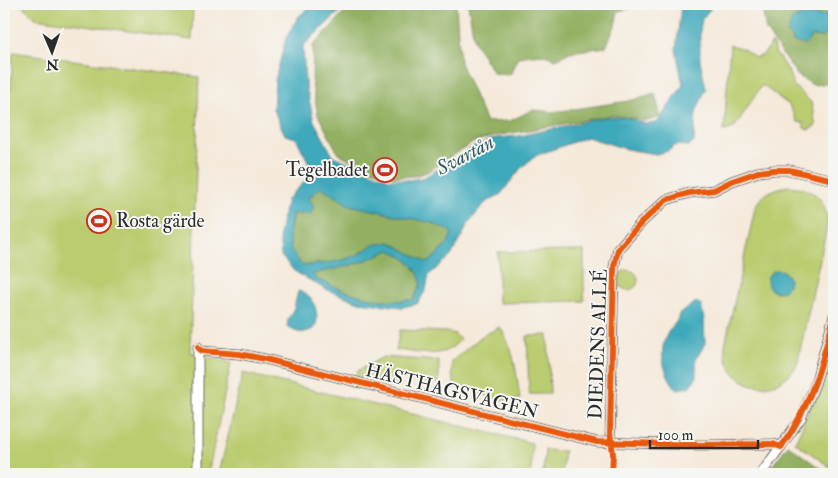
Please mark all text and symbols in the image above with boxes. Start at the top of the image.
north arrow [28,28,78,78]
text: N [45,56,60,73]
water label: Svartån [431,130,498,181]
sports icon: Tegelbadet [372,157,398,183]
place label: Tegelbadet [286,158,368,182]
sports icon: Rosta gärde [86,208,112,234]
place label: Rosta gärde [116,209,205,233]
street label: DIEDENS ALLÉ [581,268,613,420]
street label: HÄSTHAGSVÄGEN [363,357,541,424]
scale bar [650,418,758,450]
text: 100 m [658,426,694,445]

